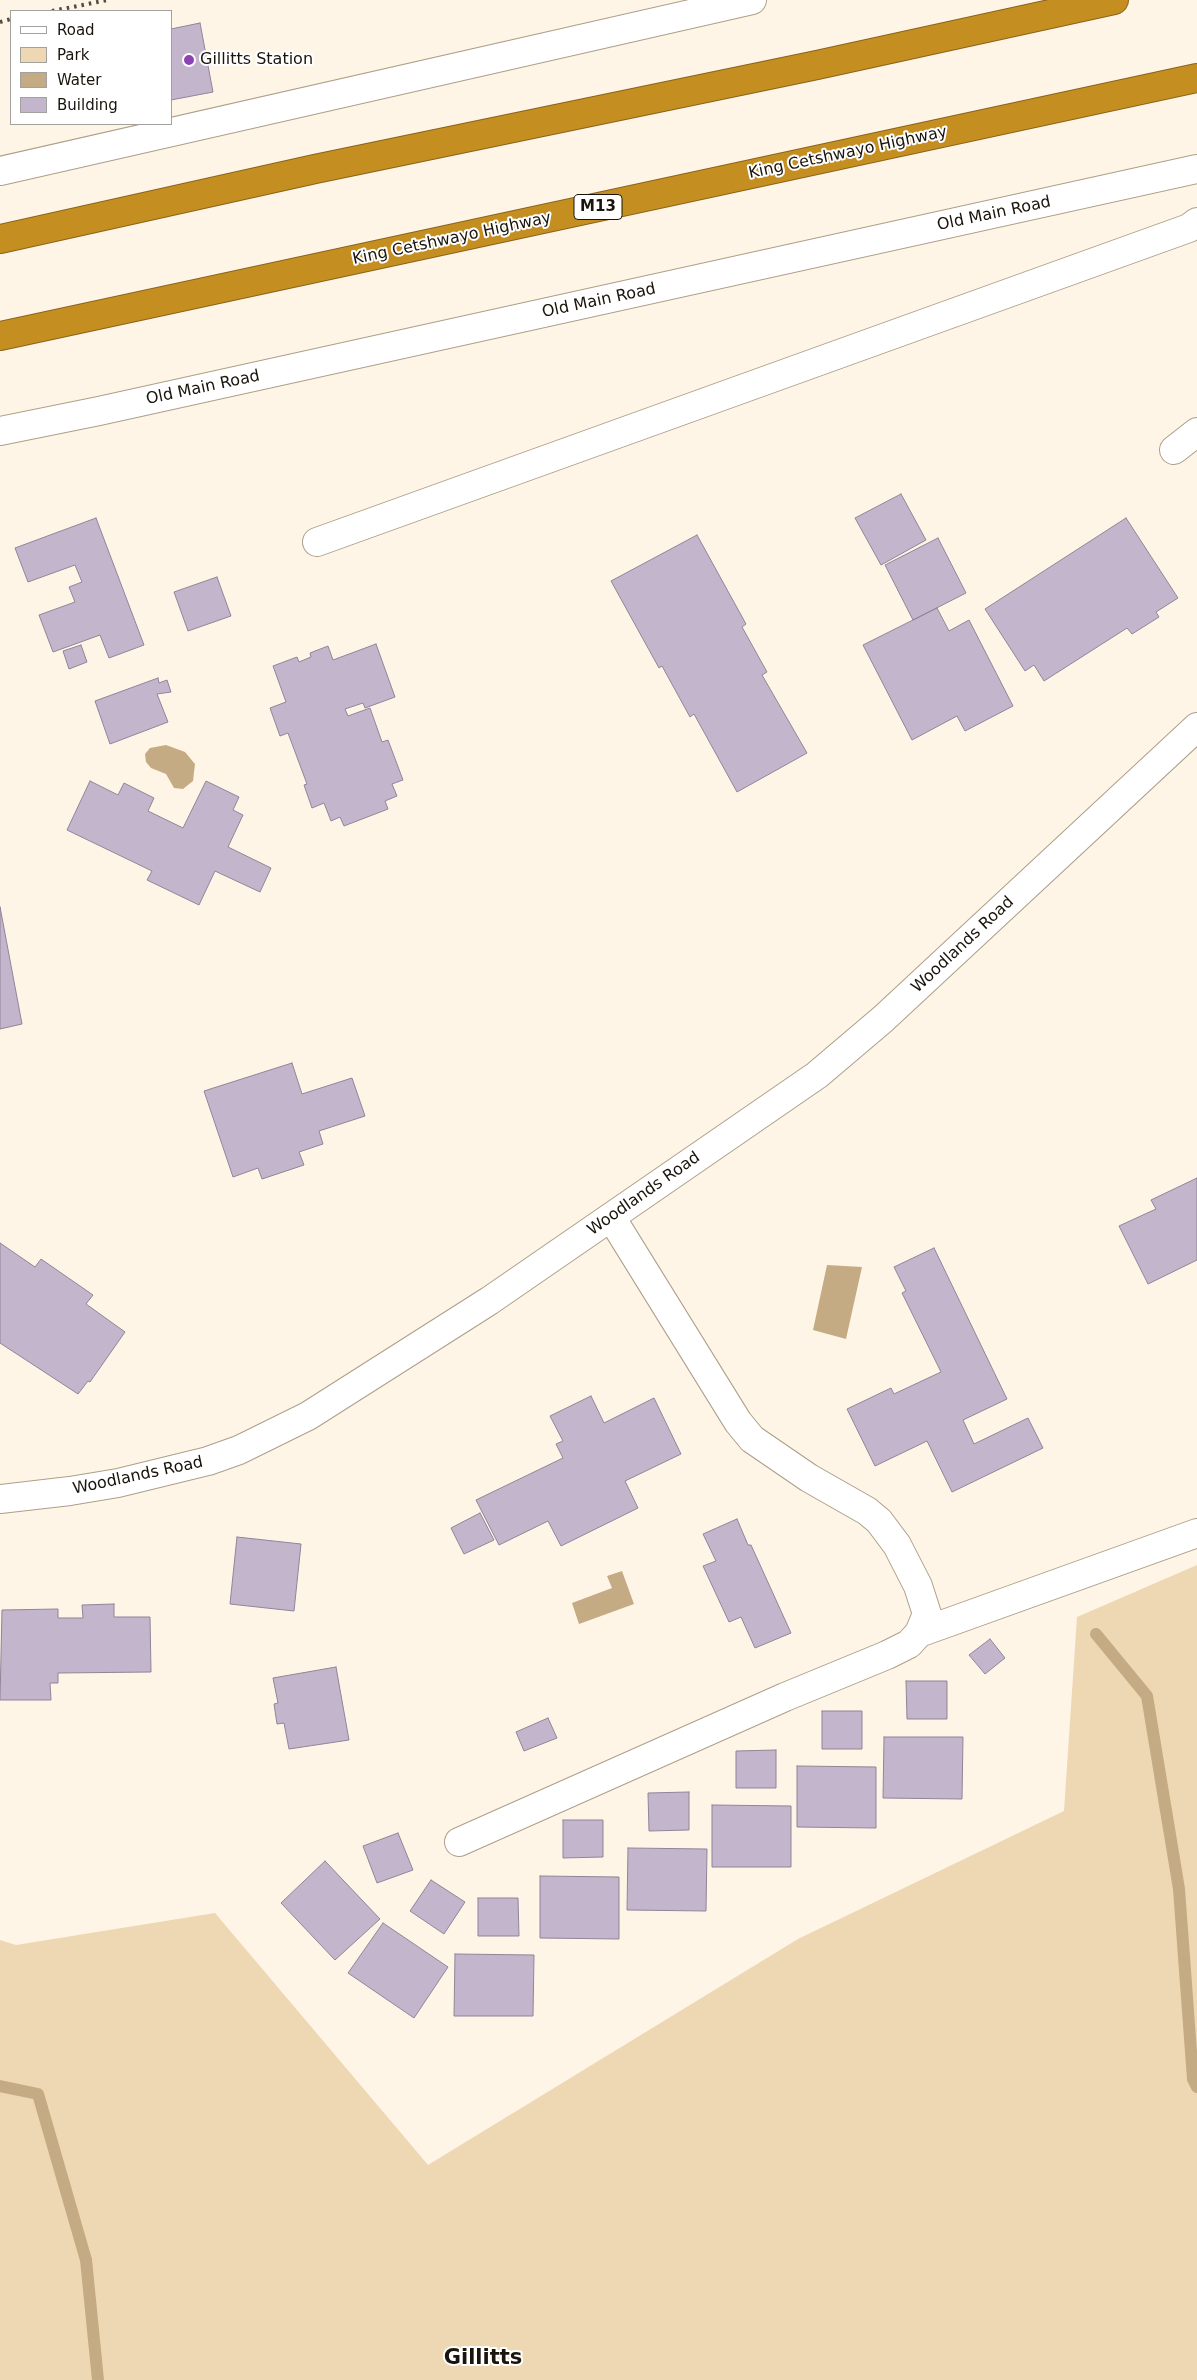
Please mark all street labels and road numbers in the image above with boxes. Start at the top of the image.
street label: King Cetshwayo Highway [747,123,949,183]
street label: Old Main Road [935,193,1053,235]
road number: M13 [574,194,622,220]
street label: King Cetshwayo Highway [351,209,553,269]
street label: Old Main Road [540,280,658,322]
street label: Old Main Road [144,367,262,409]
street label: Woodlands Road [908,893,1018,997]
street label: Woodlands Road [584,1148,704,1240]
street label: Woodlands Road [71,1453,205,1499]

